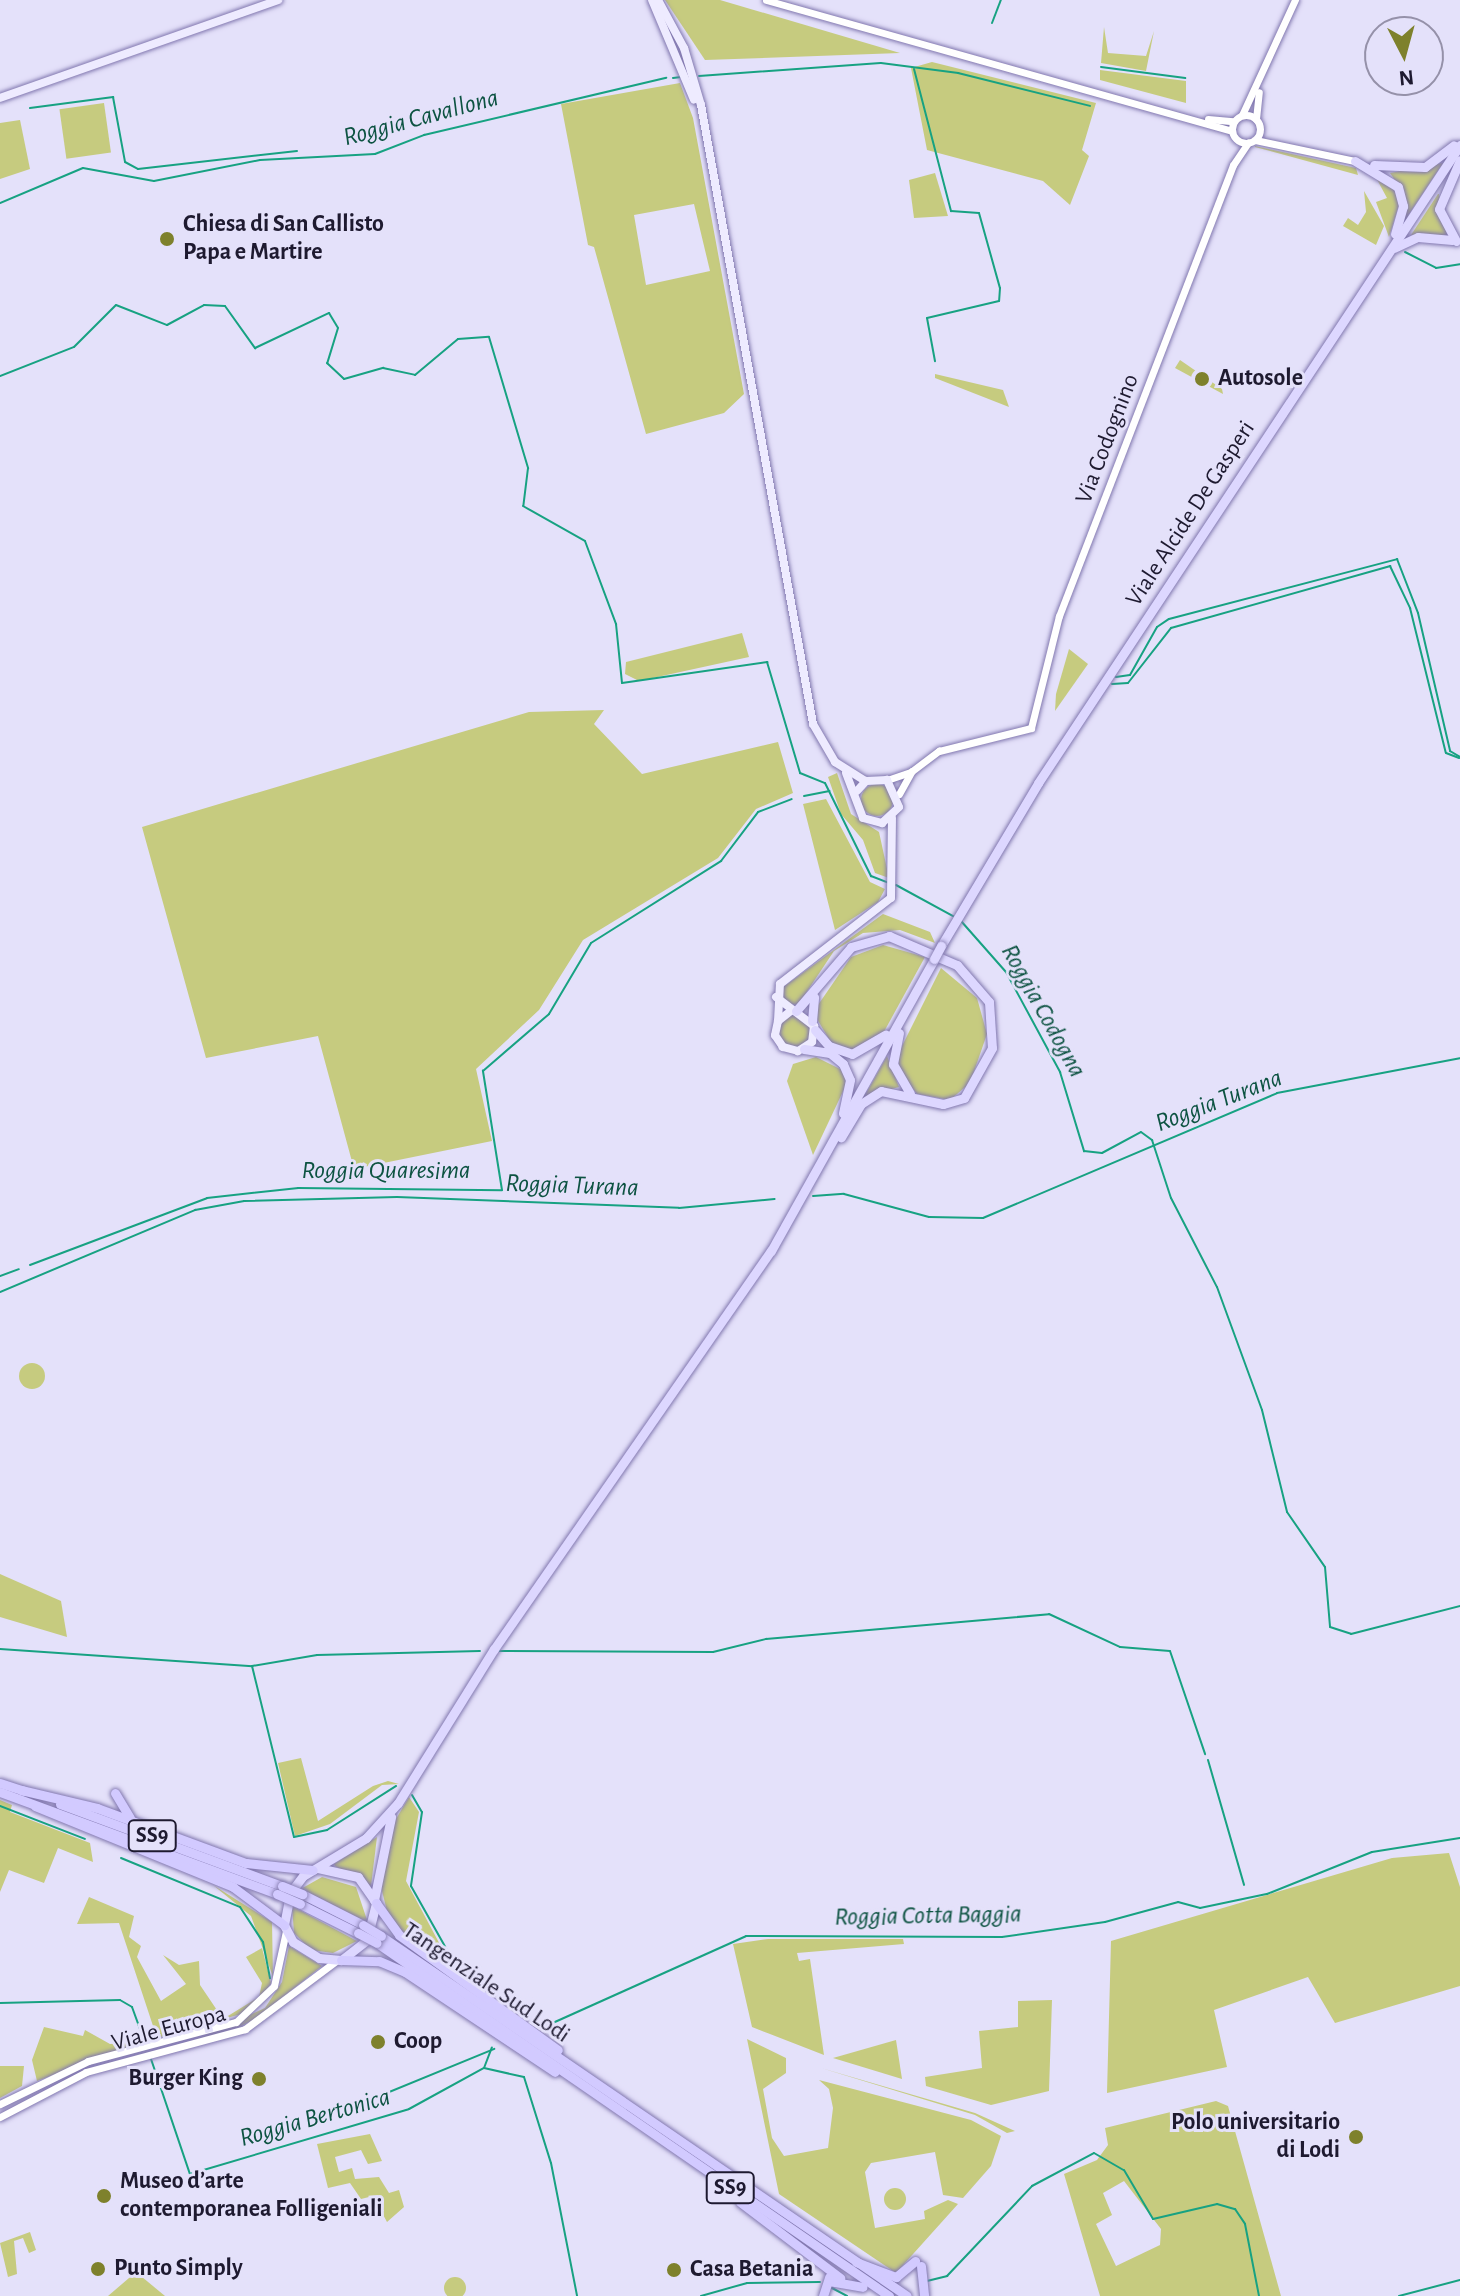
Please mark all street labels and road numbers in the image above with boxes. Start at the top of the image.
street label: Via Codognino [1070,370,1146,508]
street label: Viale Alcide De Gasperi [1120,416,1262,612]
road number: SS9 [126,1818,178,1854]
street label: Tangenziale Sud Lodi [397,1916,575,2050]
street label: Viale Europa [109,2000,229,2058]
road number: SS9 [704,2170,756,2206]

